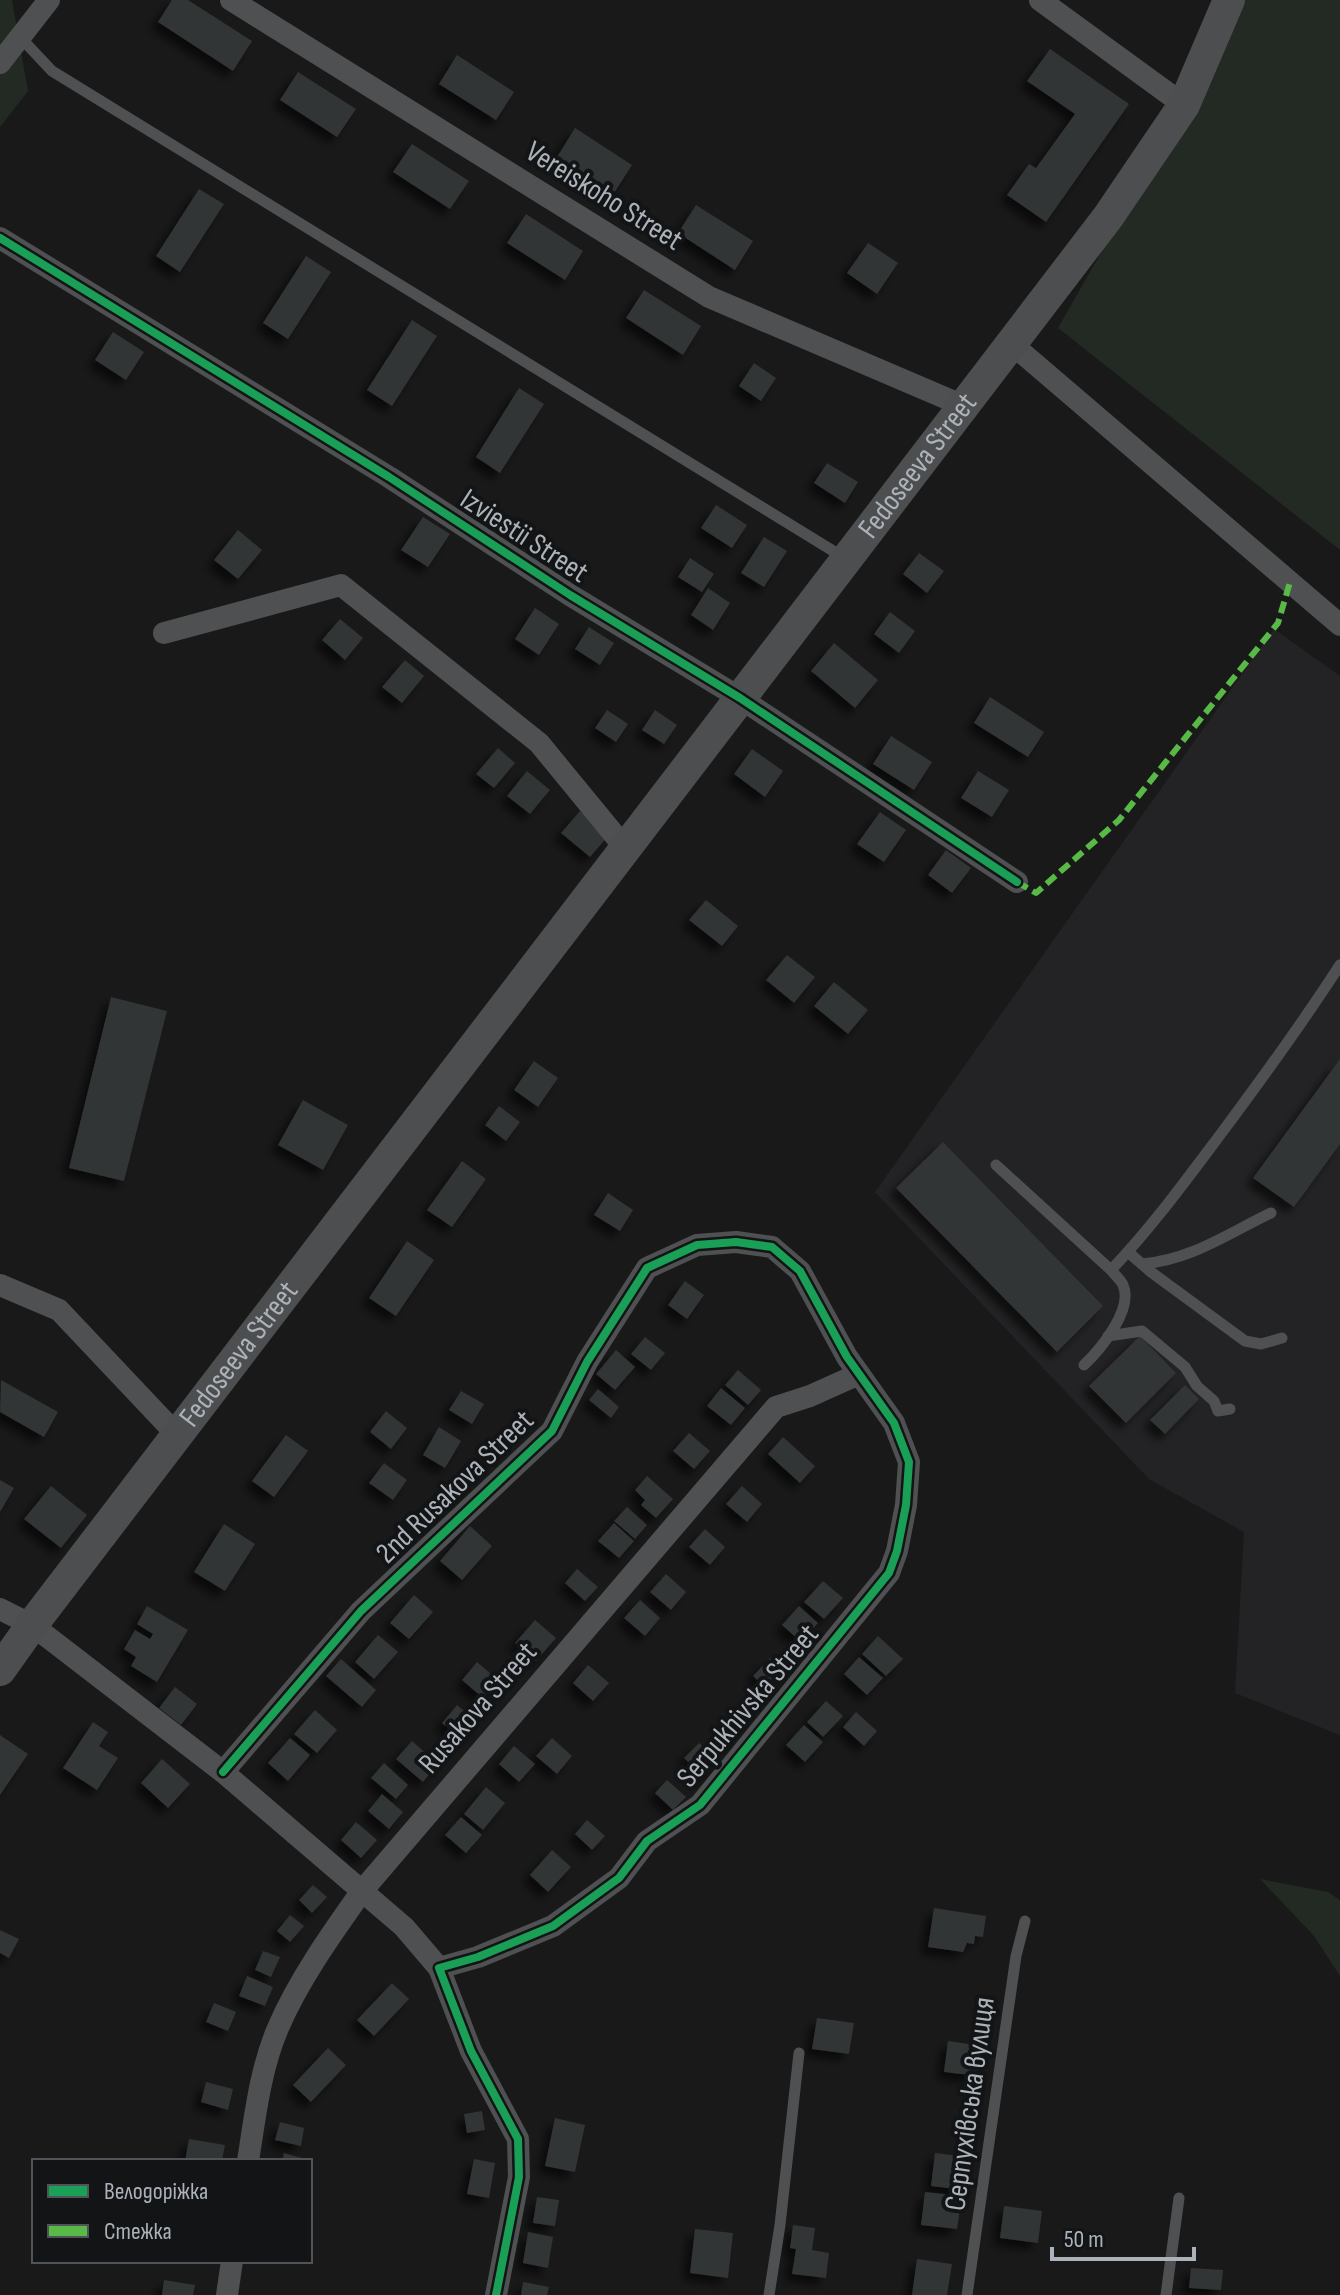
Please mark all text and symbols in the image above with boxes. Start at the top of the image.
street label: Vereiskoho Street [519,134,689,258]
street label: Fedoseeva Street [851,386,985,546]
street label: Izviestii Street [453,481,595,591]
street label: Fedoseeva Street [172,1274,306,1434]
street label: 2nd Rusakova Street [369,1403,541,1571]
street label: Serpukhivska Street [669,1617,827,1795]
street label: Rusakova Street [411,1635,545,1781]
street label: Серпухівська вулиця [937,1995,1003,2213]
legend [32,2159,312,2263]
text: Велодоріжка [104,2177,208,2206]
scale bar [1052,2211,1194,2261]
text: Стежка [104,2217,172,2246]
text: 50 m [1064,2225,1104,2254]

